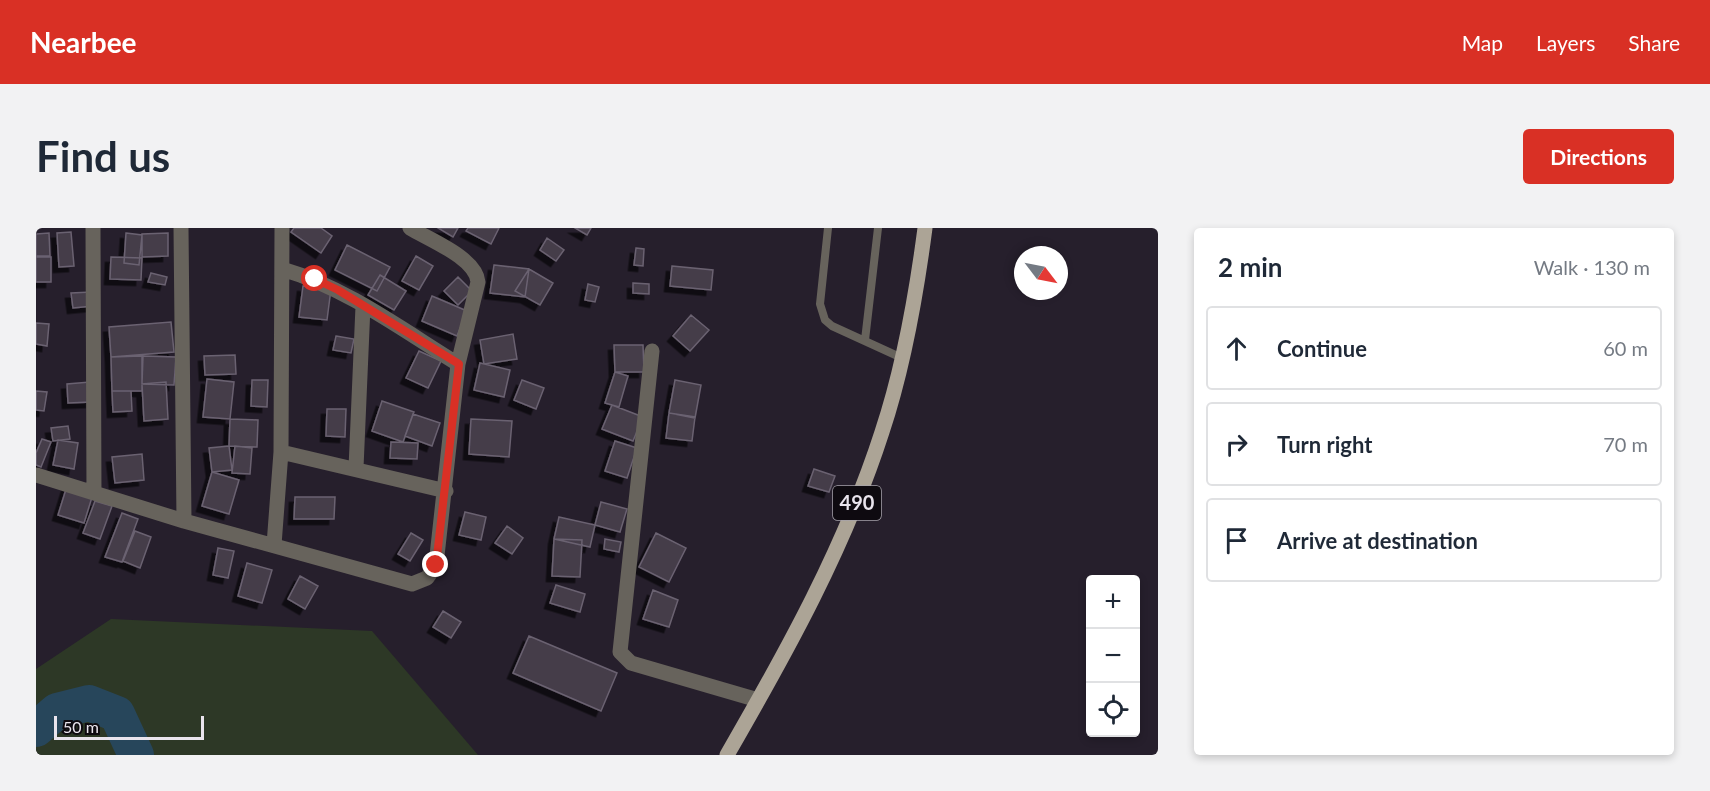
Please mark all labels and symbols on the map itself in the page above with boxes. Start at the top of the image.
north arrow [1014,246,1068,300]
route start [301,265,327,291]
road number: 490 [833,486,881,520]
route end [422,551,448,577]
scale bar [54,713,204,741]

